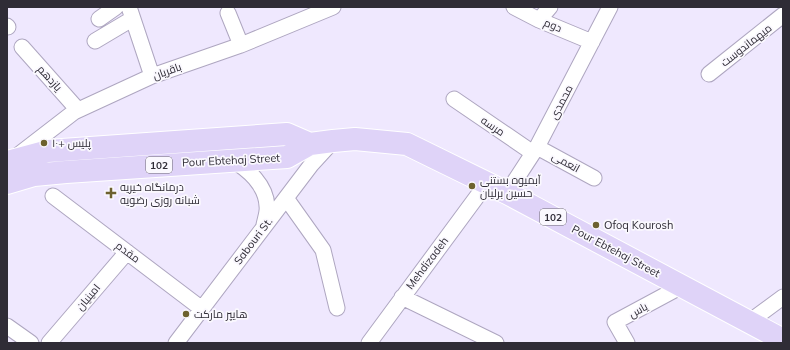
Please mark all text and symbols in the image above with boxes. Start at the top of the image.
street label: دوم [541,15,564,36]
street label: میهماندوست [718,21,774,69]
street label: باقریان [151,59,183,83]
street label: یازدهم [34,62,65,95]
street label: محمدی [546,82,576,122]
street label: مرسه [478,113,508,139]
place label: پلیس +۱۰ [52,136,91,150]
marker: پلیس +۱۰ [39,138,49,148]
street label: انعمی [549,149,583,175]
street label: Pour Ebtehaj Street [182,150,281,170]
road number: 102 [146,157,172,173]
place label: آبمیوه بستنی حسین برلیان [480,173,541,200]
place label: درمانگاه خیریه شبانه روزی رضویه [120,180,200,207]
marker: آبمیوه بستنی حسین برلیان [467,181,477,191]
marker: درمانگاه خیریه شبانه روزی رضویه [105,187,117,199]
road number: 102 [540,209,566,225]
street label: Sabouri St. [231,215,275,267]
place label: Ofoq Kourosh [604,218,673,232]
marker: Ofoq Kourosh [591,220,601,230]
street label: Pour Ebtehaj Street [569,222,663,280]
street label: Mehdizadeh [403,234,451,292]
street label: مقدم [112,238,143,266]
street label: امینیان [73,281,103,313]
street label: یاس [626,299,650,321]
place label: هایپر مارکت [194,307,247,321]
marker: هایپر مارکت [181,309,191,319]

